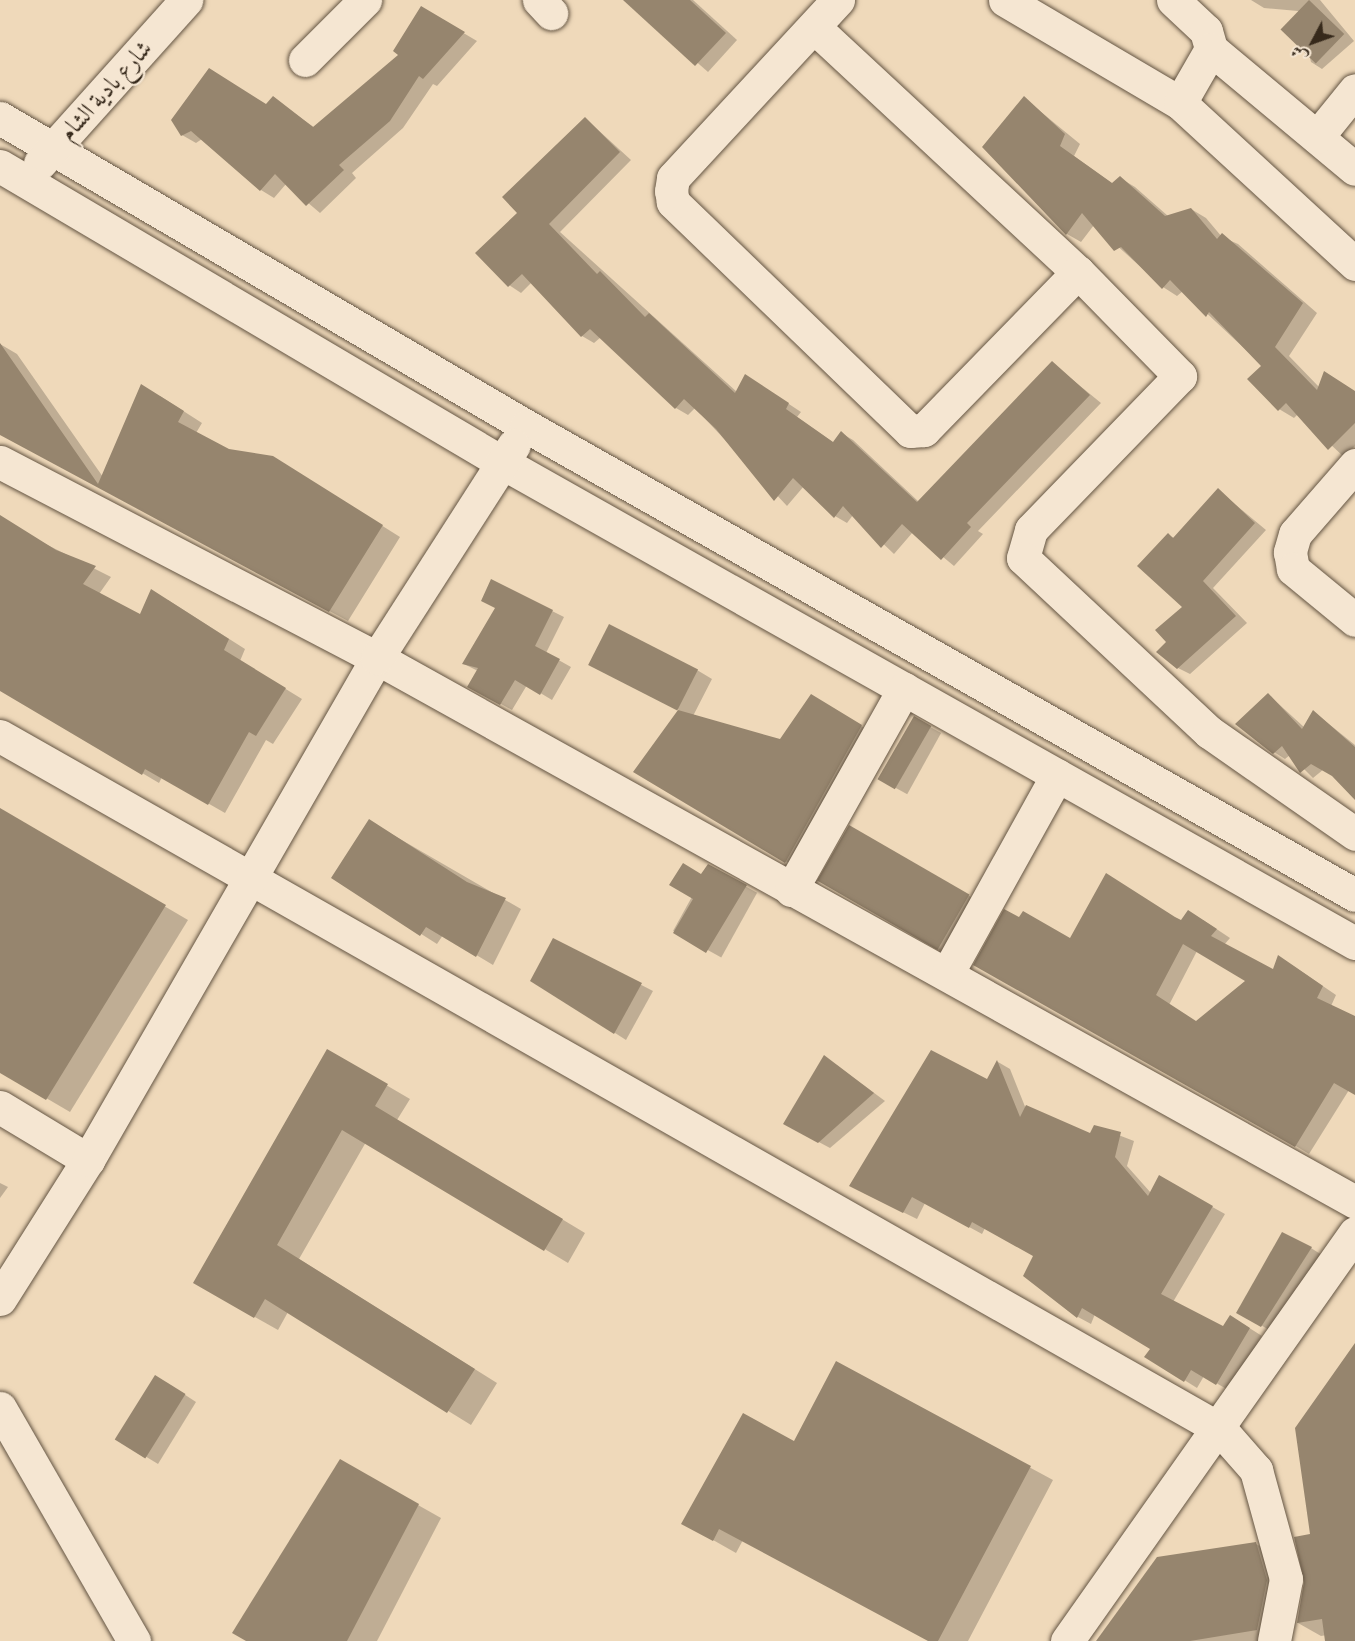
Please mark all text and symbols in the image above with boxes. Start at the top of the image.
north arrow [1283,12,1343,72]
street label: شارع بادية الشام [52,34,158,146]
text: ش [1286,41,1312,67]

